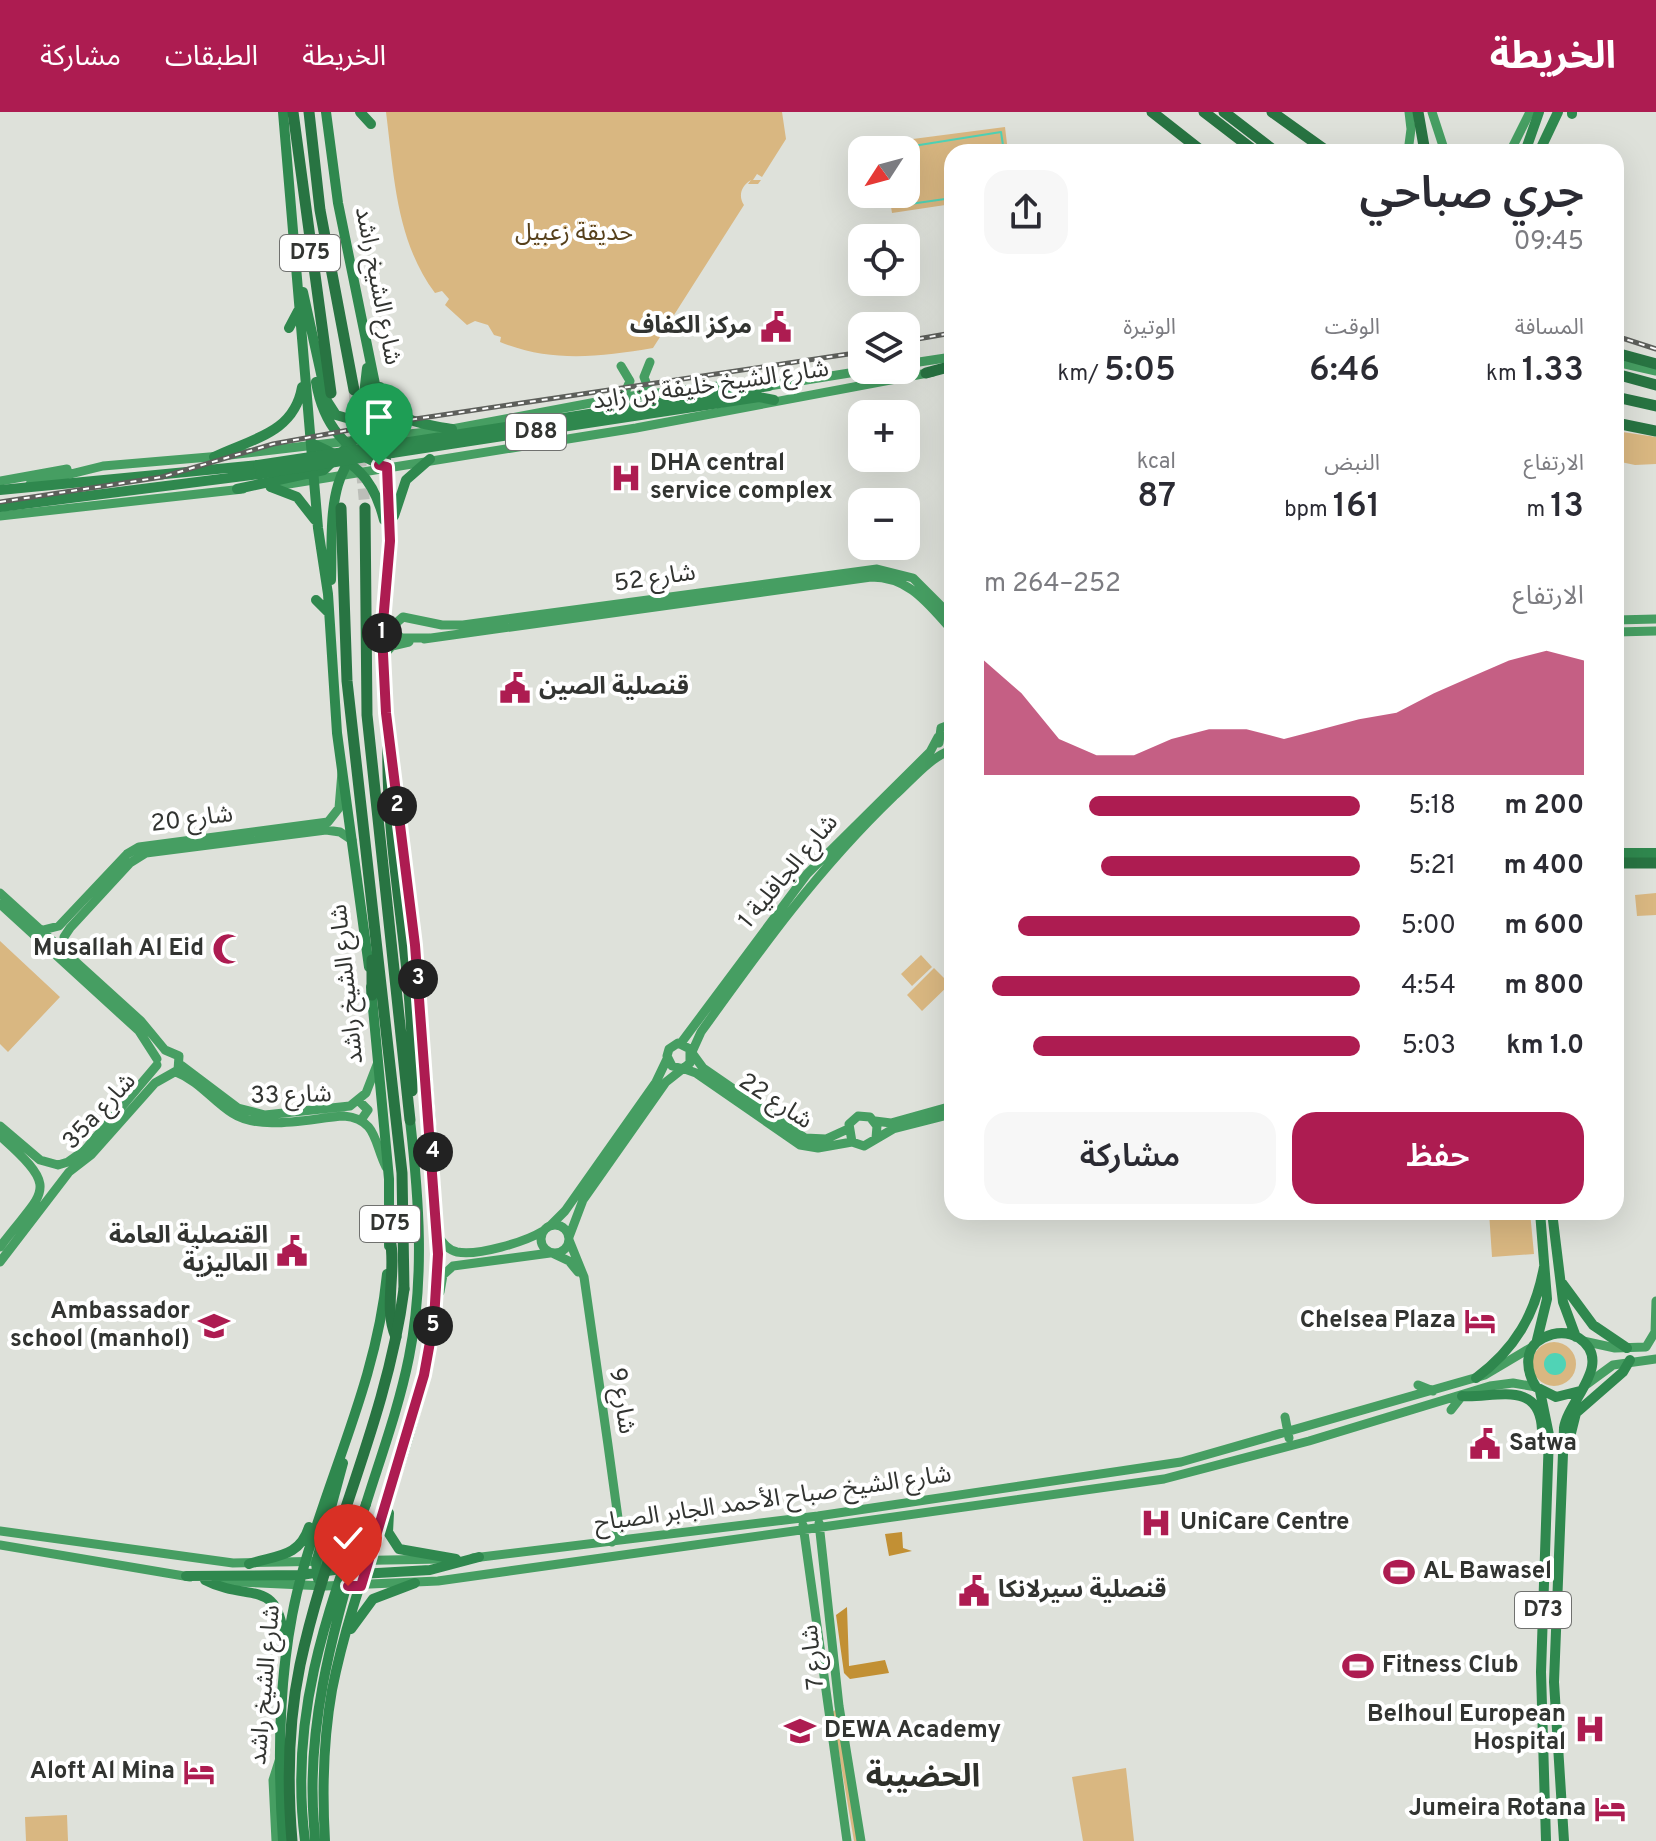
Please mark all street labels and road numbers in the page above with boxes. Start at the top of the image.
street label: شارع الشيخ راشد [347,204,407,368]
road number: D75 [280,235,340,271]
street label: شارع الشيخ خليفة بن زايد [591,355,831,417]
road number: D88 [506,414,566,450]
street label: شارع 52 [612,558,698,600]
street label: شارع 20 [149,800,235,840]
street label: شارع الجافلية 1 [733,809,845,935]
street label: شارع الشيخ راشد [325,903,371,1065]
street label: 35a شارع [57,1067,143,1157]
street label: شارع 22 [733,1067,817,1137]
street label: شارع 33 [250,1080,332,1112]
road number: D75 [360,1206,420,1242]
street label: شارع 9 [601,1366,641,1436]
street label: شارع الشيخ صباح الأحمد الجابر الصباح [593,1459,953,1540]
road number: D73 [1515,1592,1571,1628]
street label: شارع الشيخ راشد [244,1604,288,1766]
street label: شارع 7 [796,1623,832,1691]

